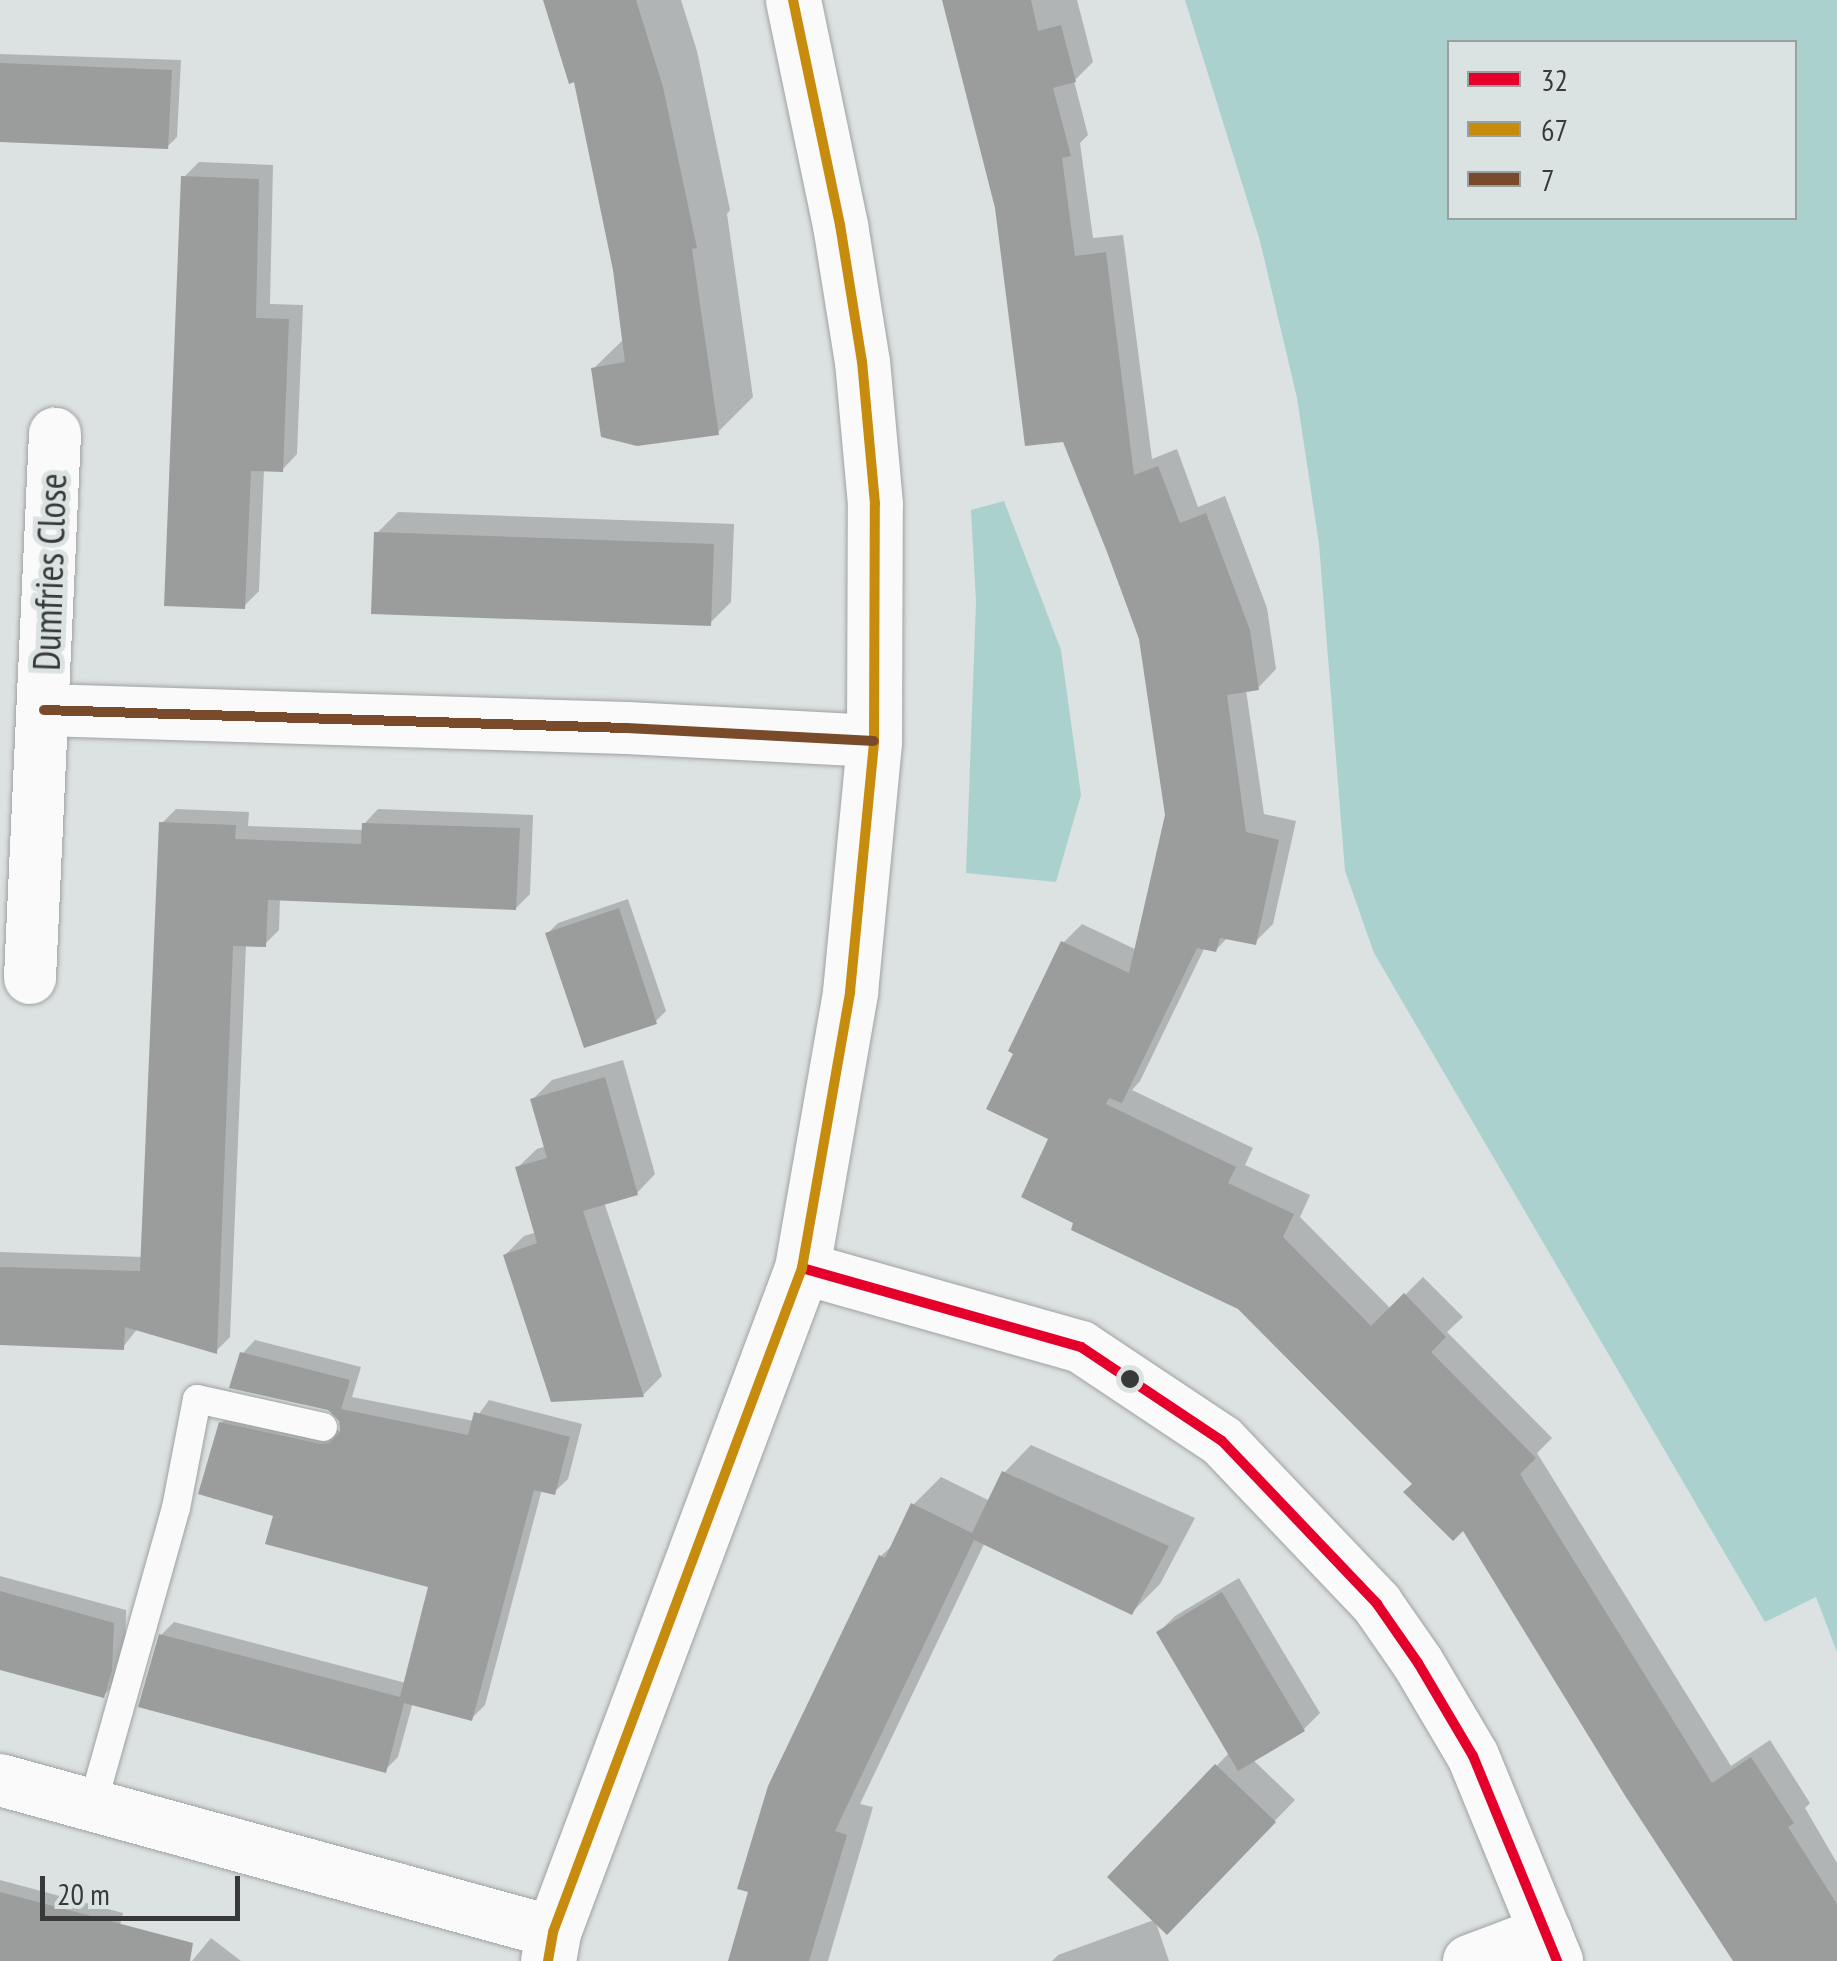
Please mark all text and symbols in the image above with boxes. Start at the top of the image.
legend [1447,40,1797,220]
text: 32 [1541,60,1568,99]
text: 67 [1541,110,1568,149]
text: 7 [1541,160,1555,199]
street label: Dumfries Close [23,473,75,671]
unlabelled marker [1120,1369,1140,1389]
scale bar [45,1856,245,1918]
text: 20 m [57,1874,110,1913]

